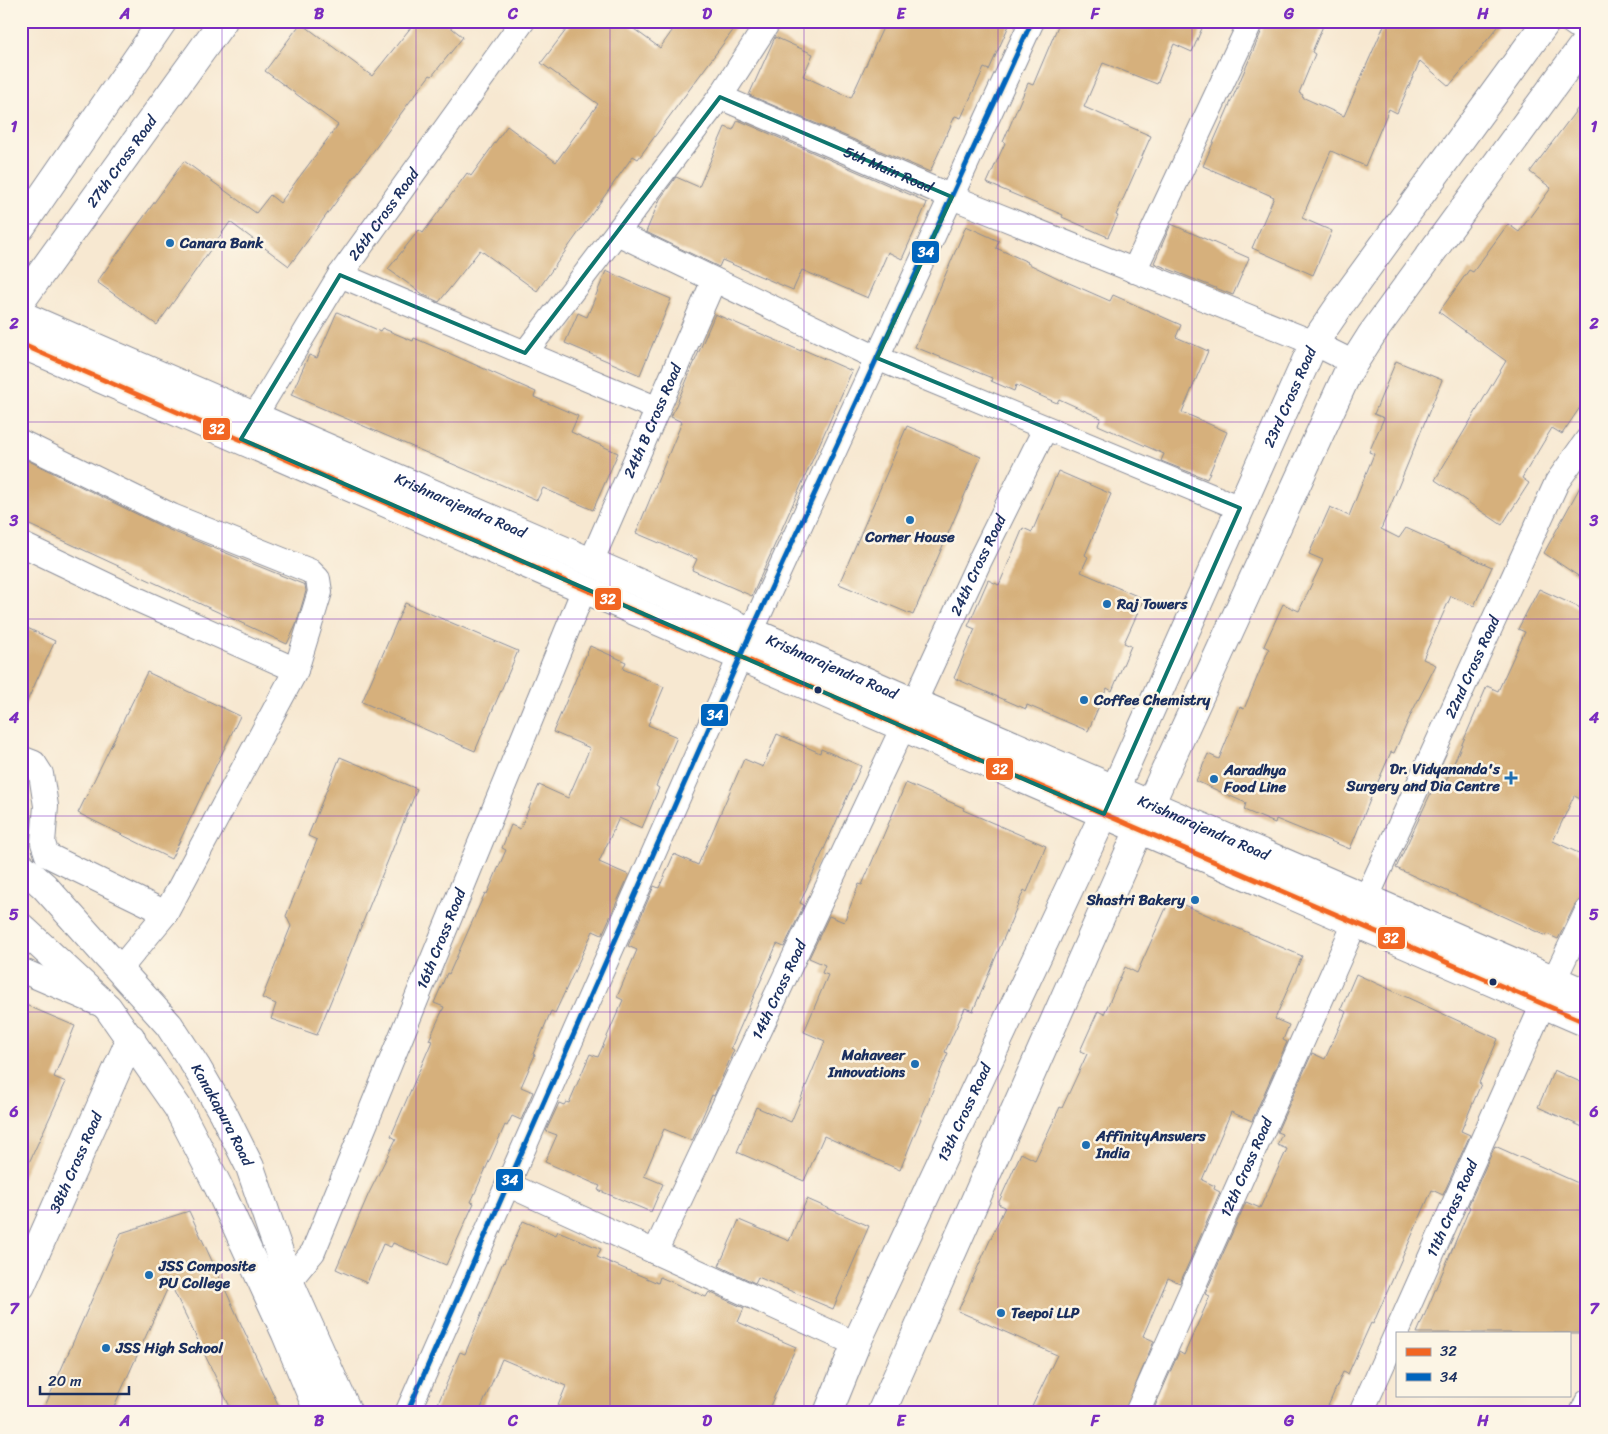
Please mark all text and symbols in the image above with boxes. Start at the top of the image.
text: A [119,0,130,28]
text: B [314,0,325,28]
text: C [507,0,519,28]
text: D [702,0,712,28]
text: E [897,0,907,28]
text: F [1090,0,1101,28]
text: G [1283,0,1295,28]
text: H [1476,0,1489,28]
street label: 27th Cross Road [79,109,165,213]
text: 1 [11,112,18,141]
text: 1 [1591,112,1598,141]
street label: 5th Main Road [839,139,938,201]
street label: 26th Cross Road [341,162,426,266]
place label: Canara Bank [179,230,264,256]
marker: Canara Bank [164,237,176,249]
line badge: 34 [911,240,940,264]
text: 34 [917,240,934,265]
text: 2 [8,309,19,338]
text: 2 [1588,309,1599,338]
street label: 23rd Cross Road [1256,342,1324,452]
street label: 24th B Cross Road [616,358,689,482]
line badge: 32 [202,417,231,441]
text: 32 [208,417,226,442]
street label: Krishnarajendra Road [391,466,531,546]
text: 3 [9,506,19,535]
text: 3 [1589,506,1599,535]
street label: 24th Cross Road [943,509,1014,620]
marker: Corner House [904,514,916,526]
place label: Corner House [864,524,955,550]
line badge: 32 [594,587,622,611]
text: 32 [599,587,617,612]
place label: Raj Towers [1116,591,1188,617]
marker: Raj Towers [1101,598,1113,610]
street label: 22nd Cross Road [1437,611,1507,723]
street label: Krishnarajendra Road [762,627,903,707]
unlabelled marker [813,685,823,695]
place label: Coffee Chemistry [1093,687,1211,713]
marker: Coffee Chemistry [1078,694,1090,706]
text: 4 [8,703,19,732]
line badge: 34 [700,703,729,727]
text: 34 [706,703,723,728]
text: 4 [1588,703,1599,732]
place label: Dr. Vidyananda's Surgery and Dia Centre [1345,756,1501,799]
line badge: 32 [985,757,1014,781]
text: 32 [991,757,1009,782]
place label: Aaradhya Food Line [1223,757,1287,800]
marker: Dr. Vidyananda's Surgery and Dia Centre [1504,771,1518,785]
marker: Aaradhya Food Line [1208,773,1220,785]
street label: Krishnarajendra Road [1134,788,1275,868]
street label: 16th Cross Road [409,884,474,993]
place label: Shastri Bakery [1085,887,1186,913]
marker: Shastri Bakery [1189,894,1201,906]
text: 5 [9,900,19,929]
text: 5 [1589,900,1599,929]
line badge: 32 [1377,926,1406,950]
text: 32 [1382,926,1400,951]
street label: 14th Cross Road [744,935,814,1044]
unlabelled marker [1488,977,1498,987]
place label: Mahaveer Innovations [827,1042,907,1085]
marker: Mahaveer Innovations [909,1058,921,1070]
street label: 13th Cross Road [930,1058,999,1166]
street label: Kanakapura Road [184,1059,261,1172]
text: 6 [8,1097,19,1126]
text: 6 [1588,1097,1599,1126]
street label: 38th Cross Road [42,1107,110,1218]
street label: 12th Cross Road [1213,1112,1280,1221]
place label: AffinityAnswers India [1095,1123,1207,1166]
marker: AffinityAnswers India [1080,1139,1092,1151]
street label: 11th Cross Road [1419,1154,1486,1261]
line badge: 34 [495,1168,524,1192]
text: 34 [501,1168,518,1193]
place label: JSS Composite PU College [158,1253,256,1296]
marker: JSS Composite PU College [143,1269,155,1281]
text: 7 [9,1294,20,1323]
text: 7 [1589,1294,1600,1323]
place label: Teepoi LLP [1011,1300,1080,1326]
marker: Teepoi LLP [995,1307,1007,1319]
legend [1396,1332,1570,1396]
place label: JSS High School [115,1335,223,1361]
text: 32 [1440,1338,1457,1364]
marker: JSS High School [100,1342,112,1354]
scale bar [40,1364,129,1396]
text: 34 [1440,1364,1458,1390]
text: 20 m [48,1368,82,1394]
text: A [119,1406,130,1434]
text: B [314,1406,325,1434]
text: C [507,1406,519,1434]
text: D [702,1406,712,1434]
text: E [897,1406,907,1434]
text: F [1090,1406,1101,1434]
text: G [1283,1406,1295,1434]
text: H [1476,1406,1489,1434]

